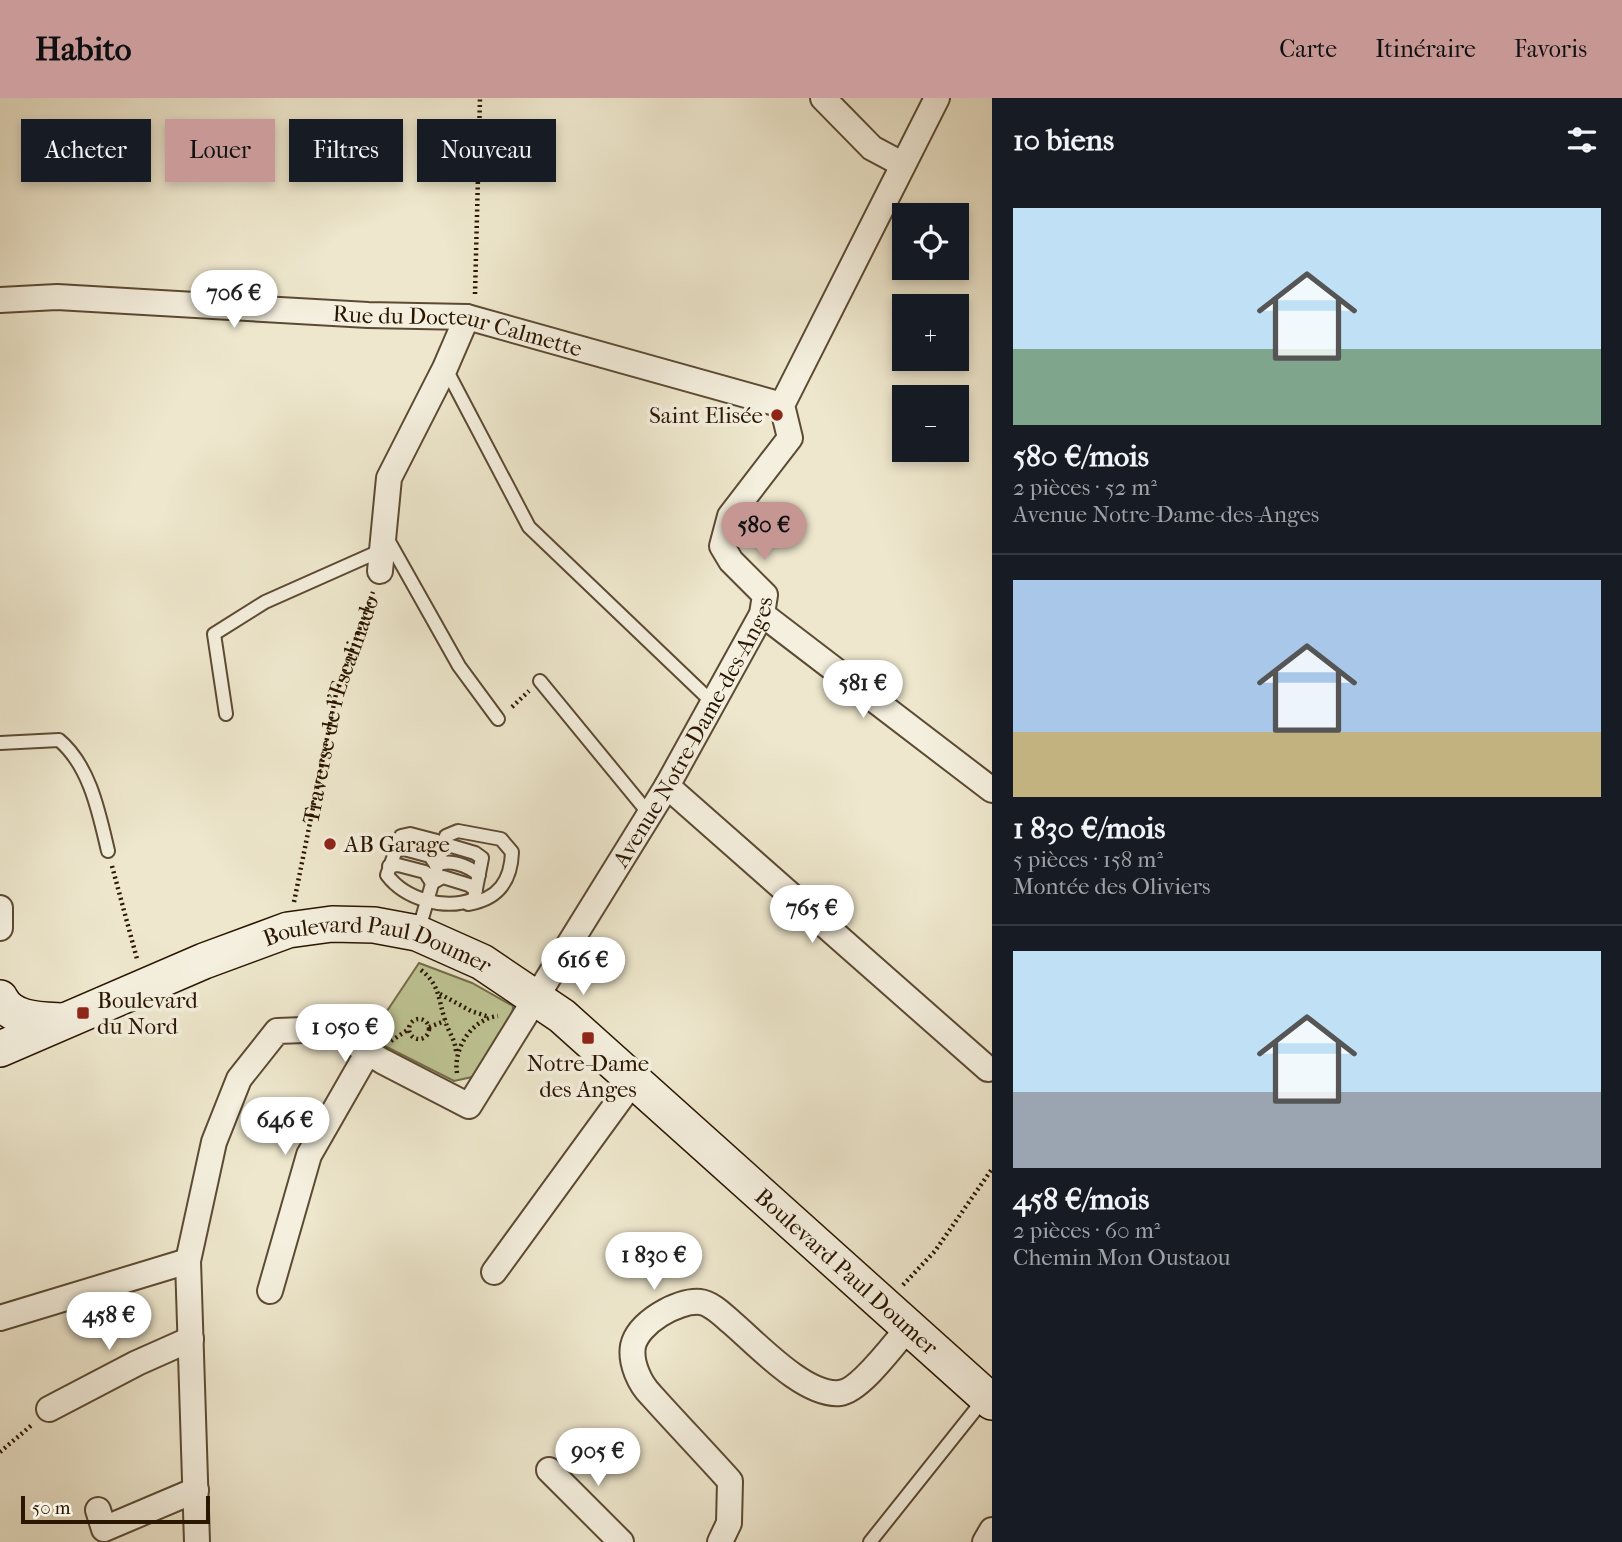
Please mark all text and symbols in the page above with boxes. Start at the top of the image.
text: Habito [35,30,132,69]
text: Carte [1279,35,1337,63]
text: Itinéraire [1375,35,1476,63]
text: Favoris [1514,35,1587,63]
chip: Acheter [21,119,151,182]
chip: Louer [165,119,275,182]
chip: Filtres [289,119,403,182]
chip: Nouveau [417,119,556,182]
icon: filters [1563,121,1601,159]
text: 10 biens [1013,123,1114,158]
map controls [892,203,969,462]
button: locate [892,203,969,280]
icon: home [1244,253,1370,379]
pin: 706 € [185,271,283,330]
text: 706 € [207,279,261,306]
button: + [892,294,969,371]
street label: Rue du Docteur Calmette [332,300,585,363]
button: − [892,385,969,462]
place label: Saint Elisée [649,402,763,429]
marker: Saint Elisée [769,407,785,423]
text: 580 €/mois [1013,439,1149,474]
text: 2 pièces · 52 m² [1013,474,1157,501]
text: Avenue Notre-Dame-des-Anges [1013,501,1319,528]
pin: 580 € [715,503,813,562]
text: 580 € [738,511,790,538]
street label: Traverse de l'Escalinado [297,592,385,826]
street label: Avenue Notre-Dame-des-Anges [607,595,779,873]
icon: home [1244,625,1370,751]
pin: 581 € [814,660,912,720]
text: 581 € [839,669,887,696]
text: 1 830 €/mois [1013,811,1165,846]
place label: AB Garage [343,831,450,858]
marker: AB Garage [322,836,338,852]
text: 5 pièces · 158 m² [1013,846,1163,873]
text: Montée des Oliviers [1013,873,1210,900]
pin: 765 € [763,886,861,945]
text: 765 € [786,894,838,921]
street label: Boulevard Paul Doumer [259,911,497,979]
pin: 616 € [534,937,632,997]
text: 616 € [557,946,609,973]
place label: Boulevard du Nord [97,987,198,1040]
icon: home [1244,996,1370,1122]
pin: 1 050 € [280,1004,410,1064]
marker: Boulevard du Nord [75,1005,91,1021]
text: 1 050 € [312,1013,378,1040]
marker: Notre-Dame des Anges [580,1030,596,1046]
place label: Notre-Dame des Anges [527,1050,649,1103]
pin: 646 € [236,1098,334,1157]
text: 646 € [256,1106,314,1133]
text: 458 €/mois [1013,1182,1149,1217]
street label: Boulevard Paul Doumer [749,1183,943,1361]
text: 2 pièces · 60 m² [1013,1217,1160,1244]
pin: 1 830 € [589,1232,719,1292]
text: 1 830 € [621,1241,687,1268]
text: Chemin Mon Oustaou [1013,1244,1230,1271]
pin: 458 € [60,1292,158,1352]
text: 458 € [82,1301,136,1328]
pin: 905 € [549,1428,647,1488]
text: 905 € [571,1437,625,1464]
scale bar [21,1493,210,1525]
text: 50 m [32,1497,71,1519]

